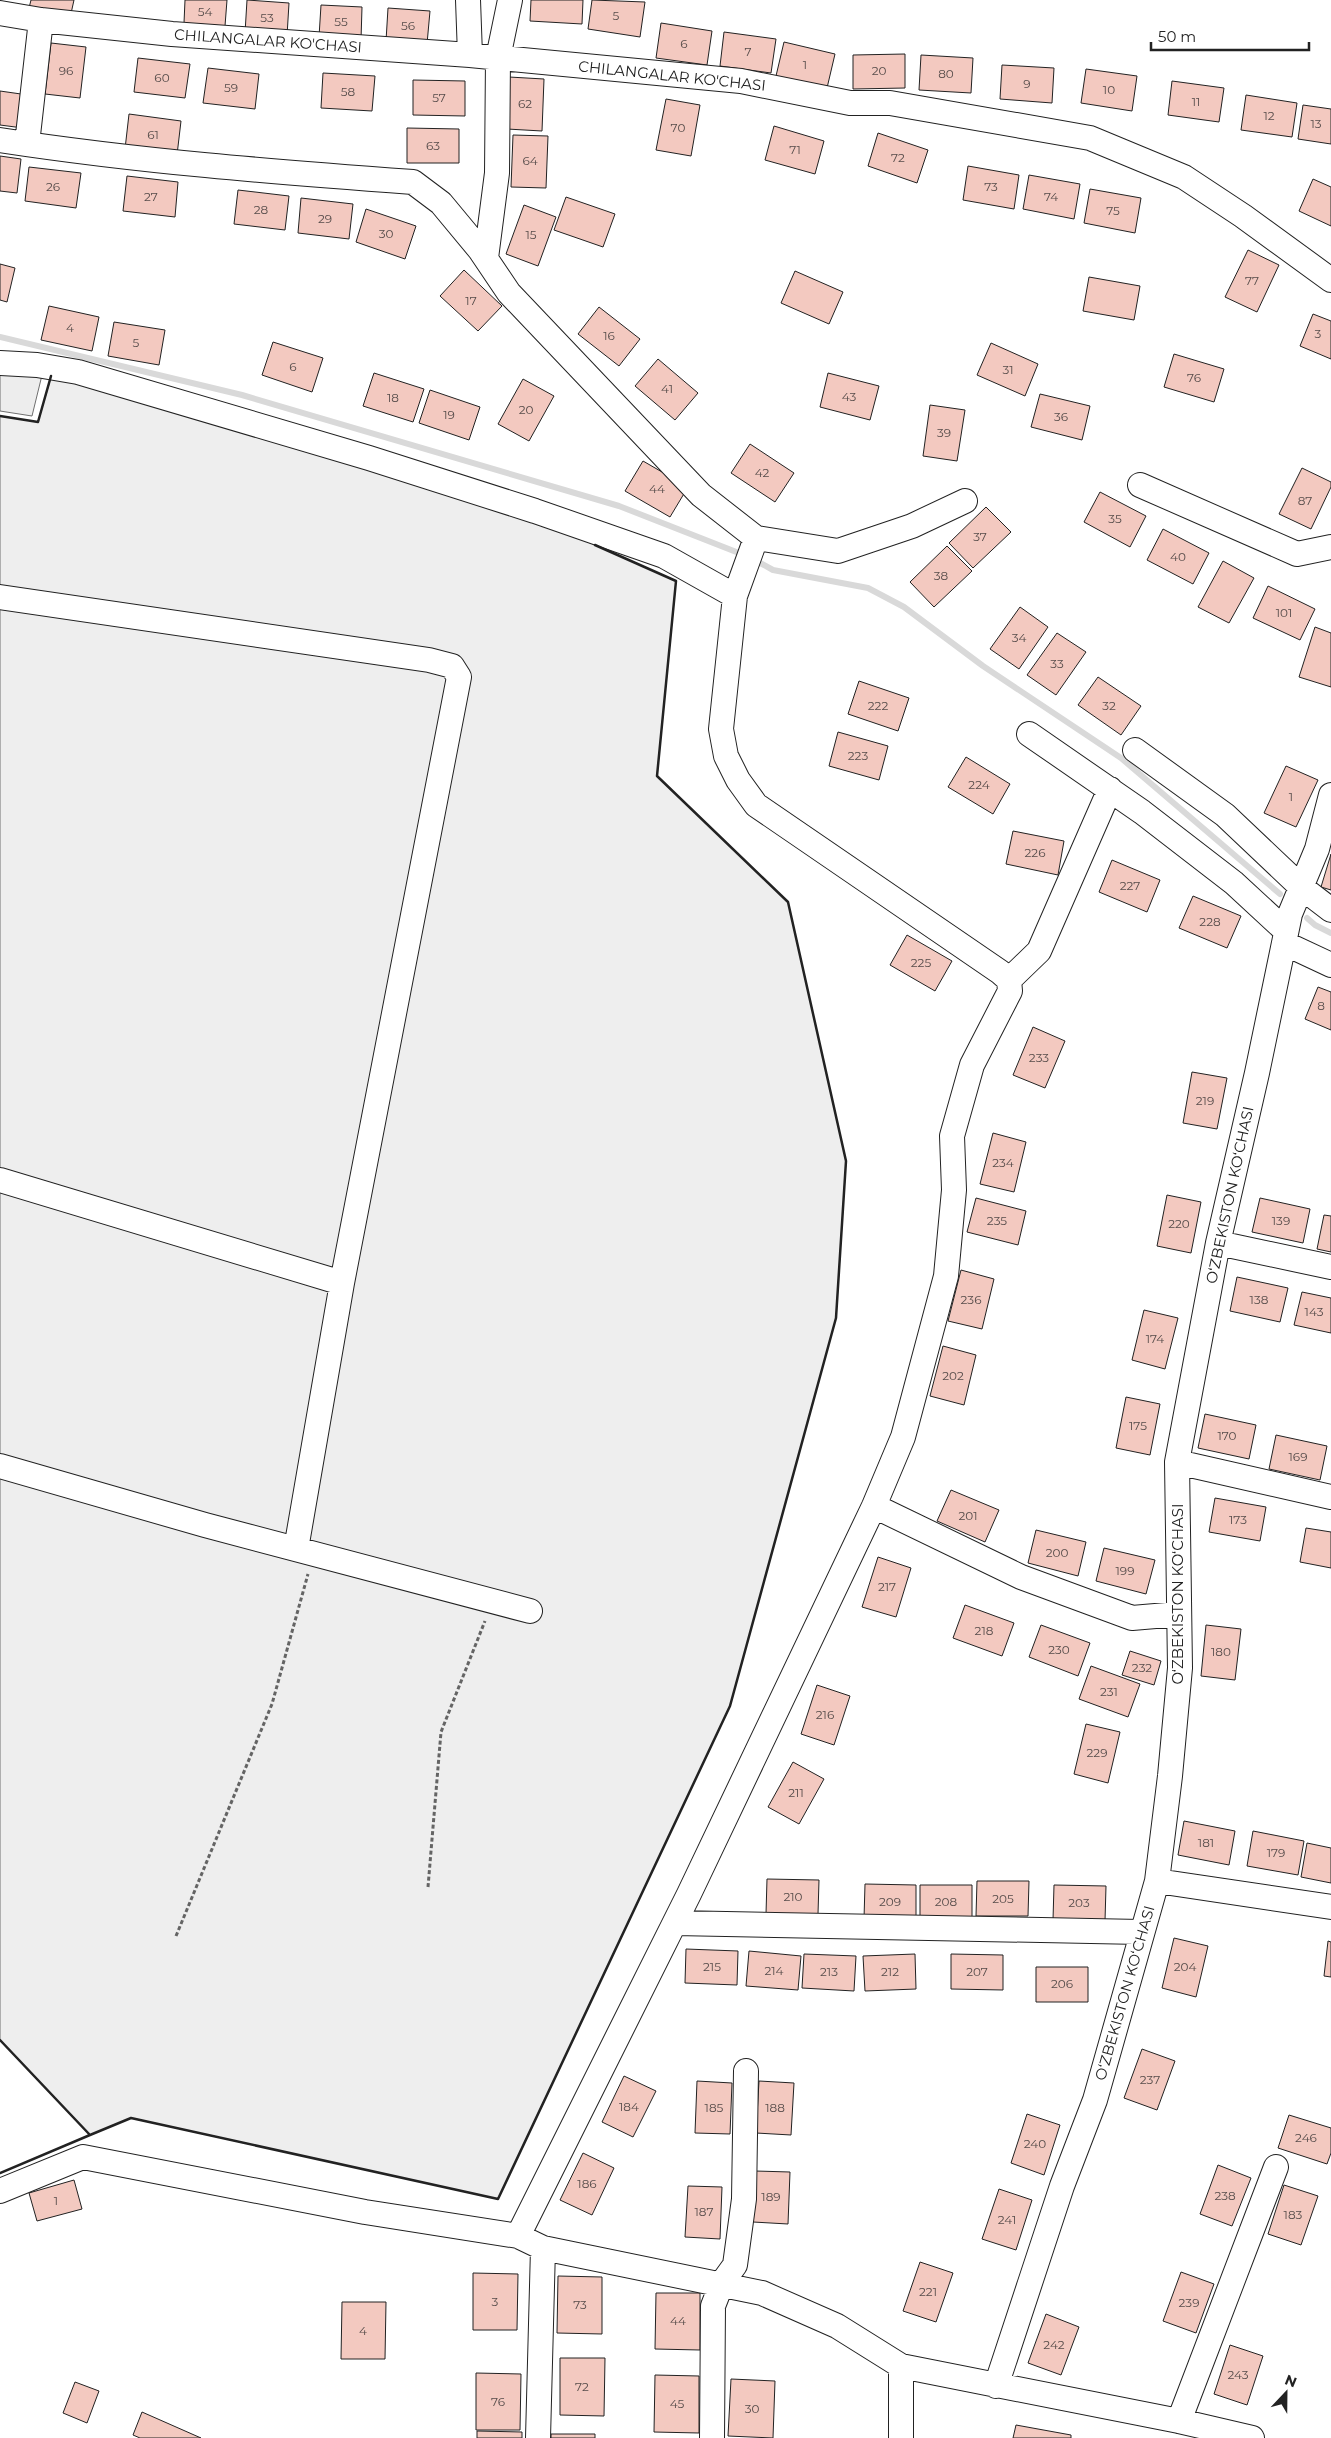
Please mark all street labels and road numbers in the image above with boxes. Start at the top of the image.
street label: CHILANGALAR KO'CHASI [173,24,363,57]
street label: CHILANGALAR KO'CHASI [577,56,767,95]
street label: O‘ZBEKISTON KO‘CHASI [1201,1104,1258,1285]
street label: O‘ZBEKISTON KO‘CHASI [1168,1503,1187,1685]
street label: O‘ZBEKISTON KO‘CHASI [1090,1903,1159,2083]

